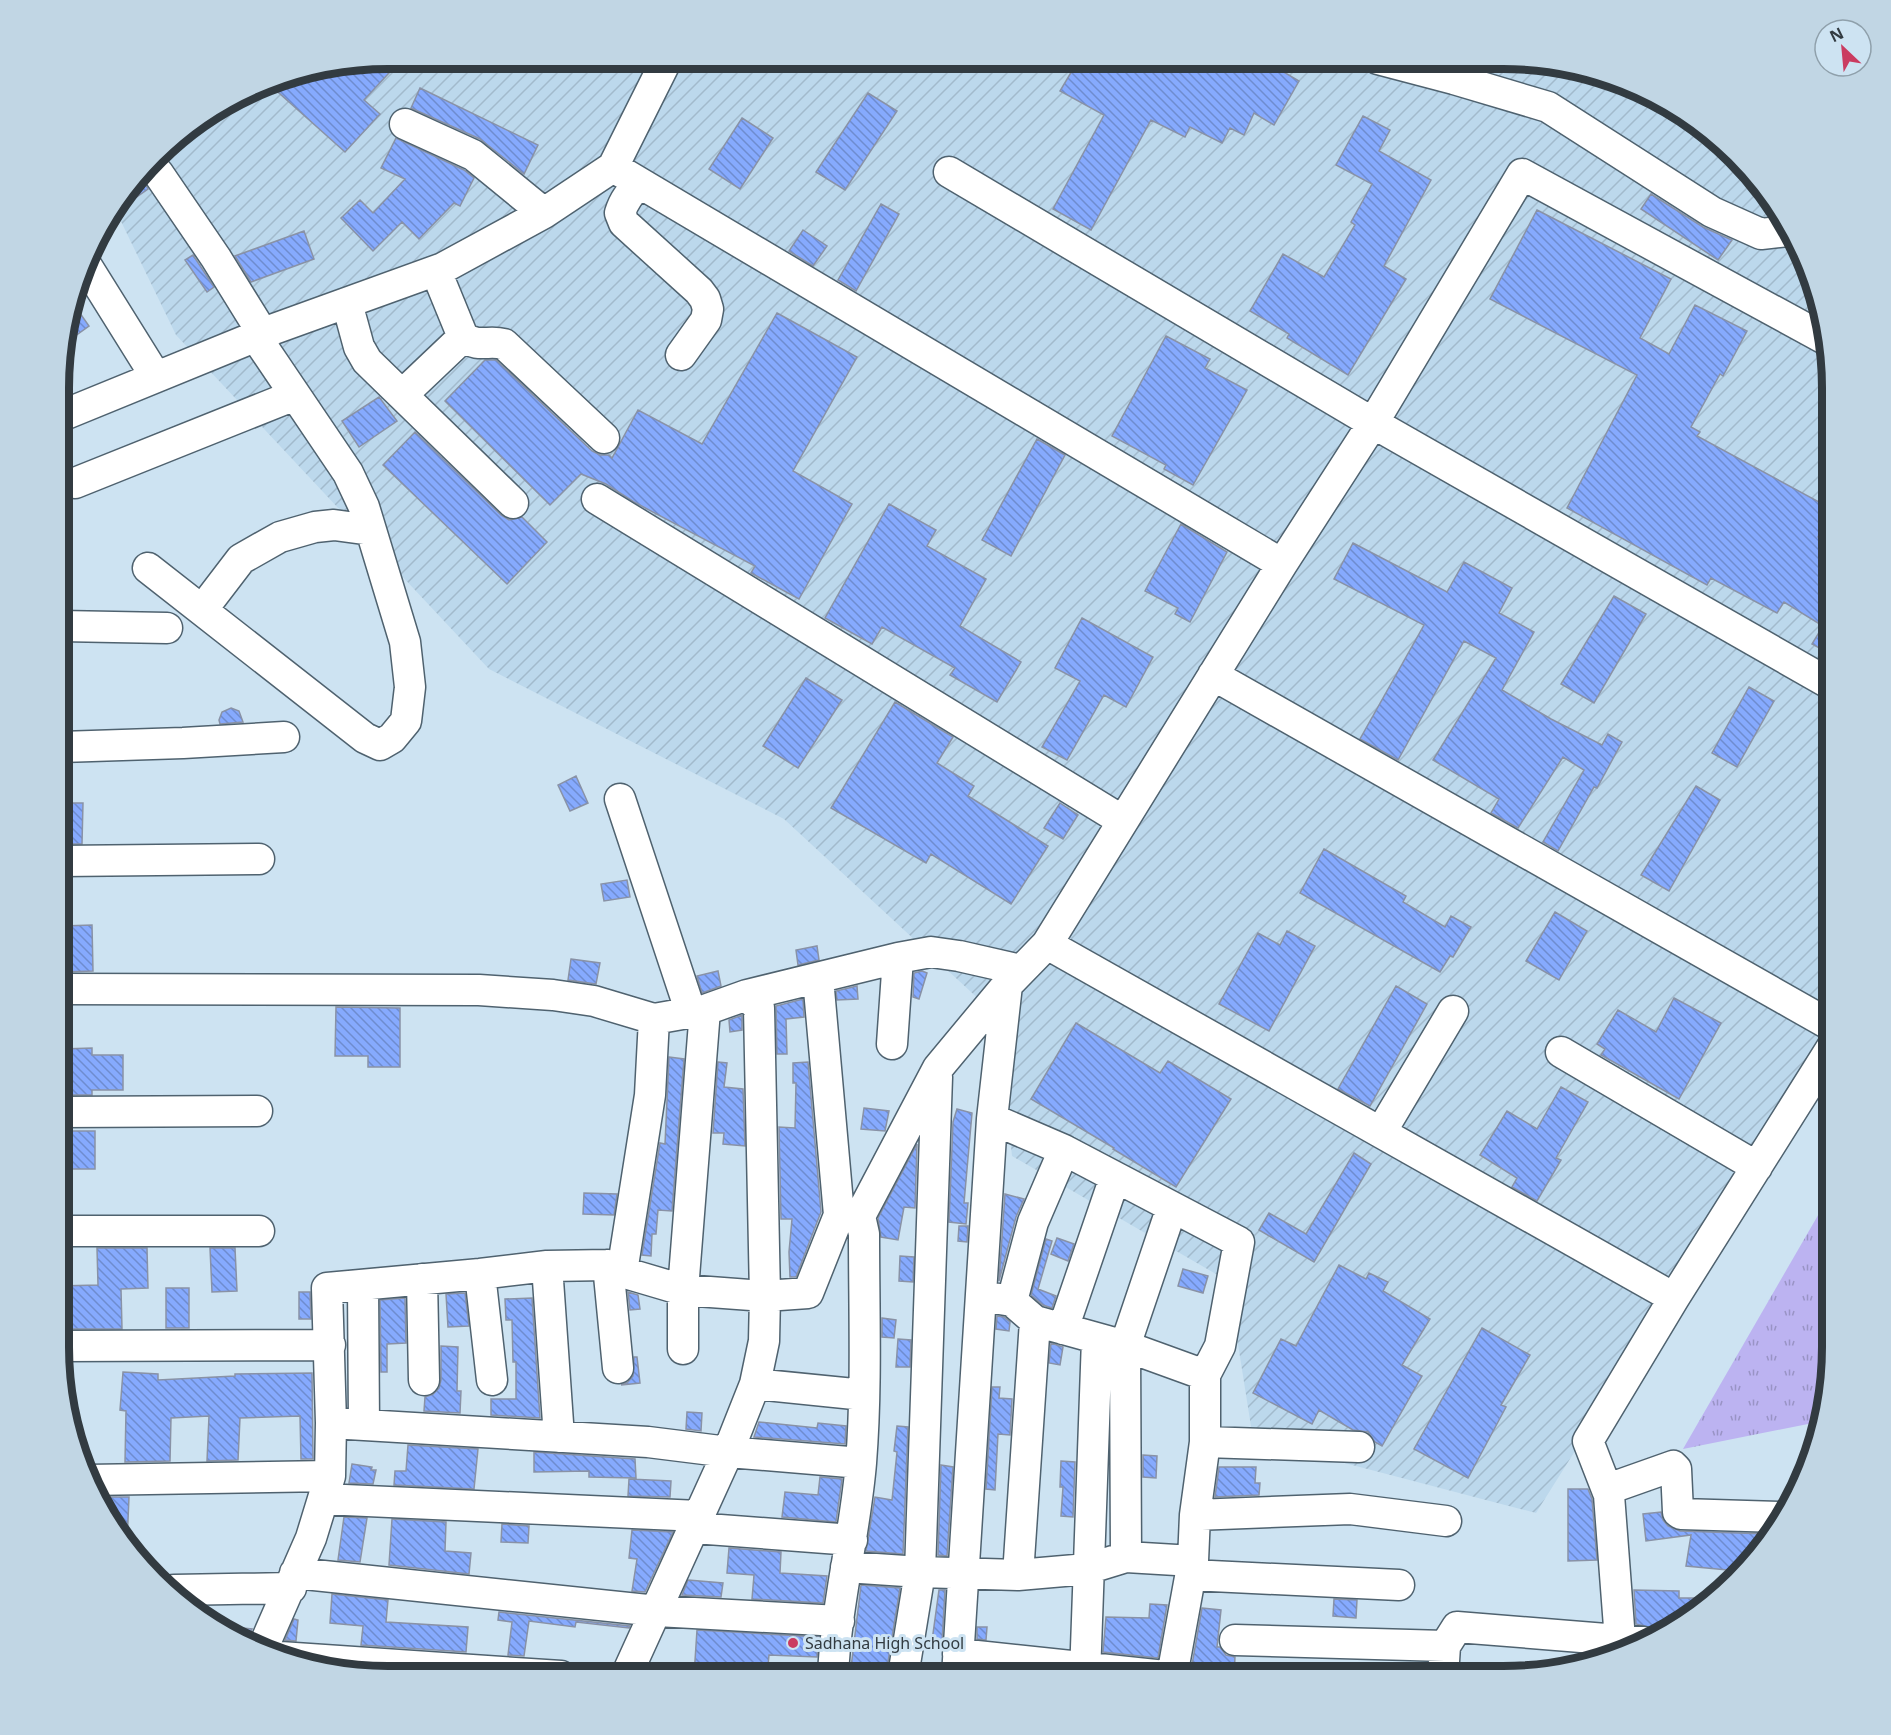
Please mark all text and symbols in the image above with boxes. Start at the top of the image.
north arrow [1813,18,1873,78]
text: N [1826,22,1847,47]
place label: Sadhana High School [805,1632,964,1654]
marker: Sadhana High School [786,1636,800,1650]

